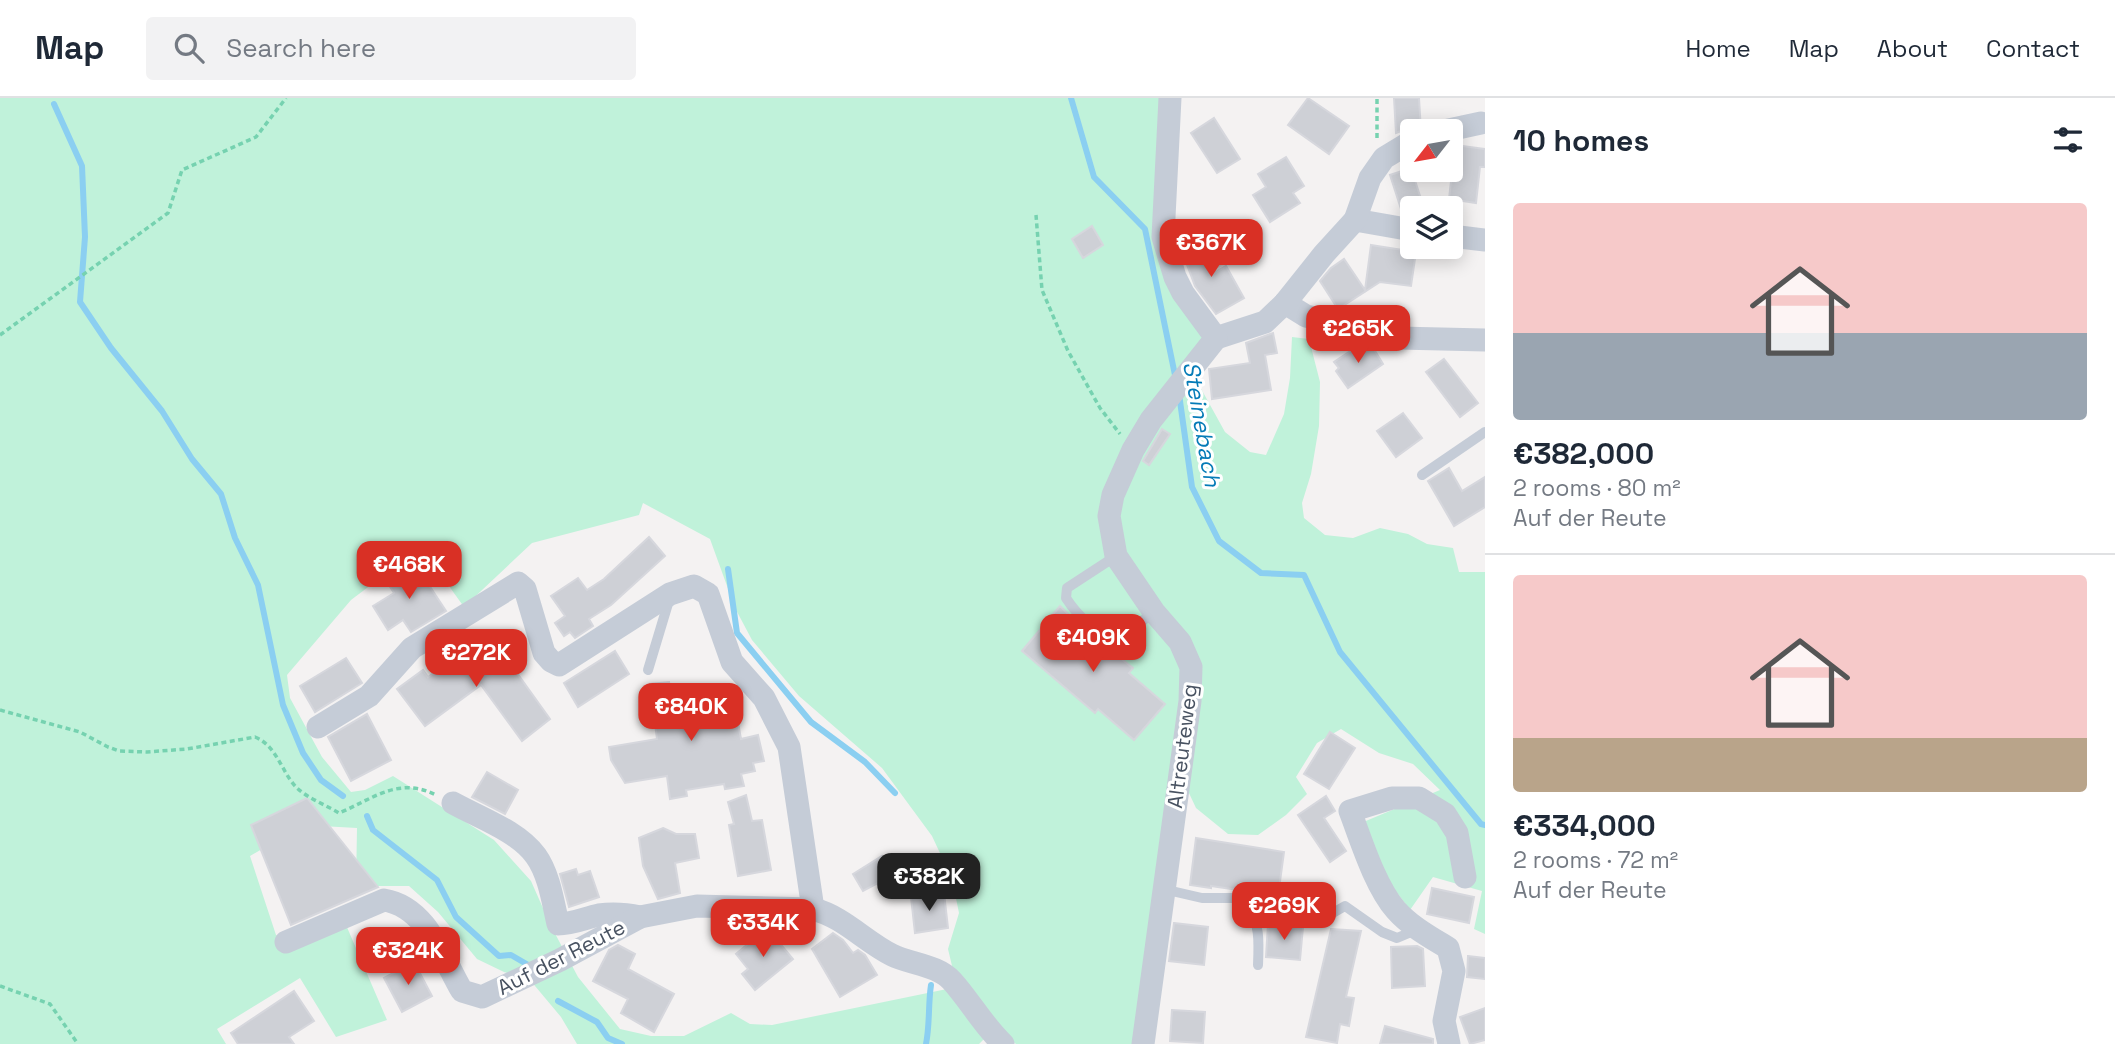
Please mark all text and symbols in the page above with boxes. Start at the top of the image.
search box [146,17,636,80]
text: Map [35,27,104,69]
icon: search [170,29,208,67]
text: Search here [226,31,376,65]
text: Home [1685,33,1751,64]
text: Map [1789,33,1839,64]
text: About [1877,33,1948,64]
text: Contact [1986,33,2080,64]
north arrow [1400,119,1463,182]
map controls [1400,119,1463,259]
text: 10 homes [1513,121,1649,160]
icon: filters [2049,121,2087,159]
button: layers [1400,196,1463,259]
pin: €367K [1162,220,1260,279]
text: €367K [1176,227,1246,257]
icon: home [1737,248,1863,374]
pin: €265K [1309,306,1407,365]
text: €265K [1322,313,1394,343]
water label: Steinebach [1176,359,1228,490]
text: €382,000 [1513,434,1654,473]
text: 2 rooms · 80 m² [1513,473,1681,503]
text: Auf der Reute [1513,503,1667,533]
pin: €468K [360,542,458,601]
text: €468K [373,549,445,579]
pin: €409K [1044,614,1142,674]
icon: home [1737,620,1863,746]
text: €409K [1056,622,1130,652]
pin: €272K [427,630,525,689]
text: €272K [441,637,511,667]
street label: Altreuteweg [1161,682,1203,810]
pin: €840K [642,684,740,743]
text: €840K [654,691,728,721]
text: €334,000 [1513,806,1656,845]
text: 2 rooms · 72 m² [1513,845,1678,875]
pin: €382K [880,854,978,913]
text: €382K [893,861,965,891]
text: Auf der Reute [1513,875,1667,905]
pin: €269K [1235,882,1333,942]
text: €269K [1248,890,1320,920]
pin: €334K [714,900,812,959]
text: €334K [727,907,799,937]
street label: Auf der Reute [492,913,630,1001]
pin: €324K [359,928,457,987]
text: €324K [372,935,444,965]

